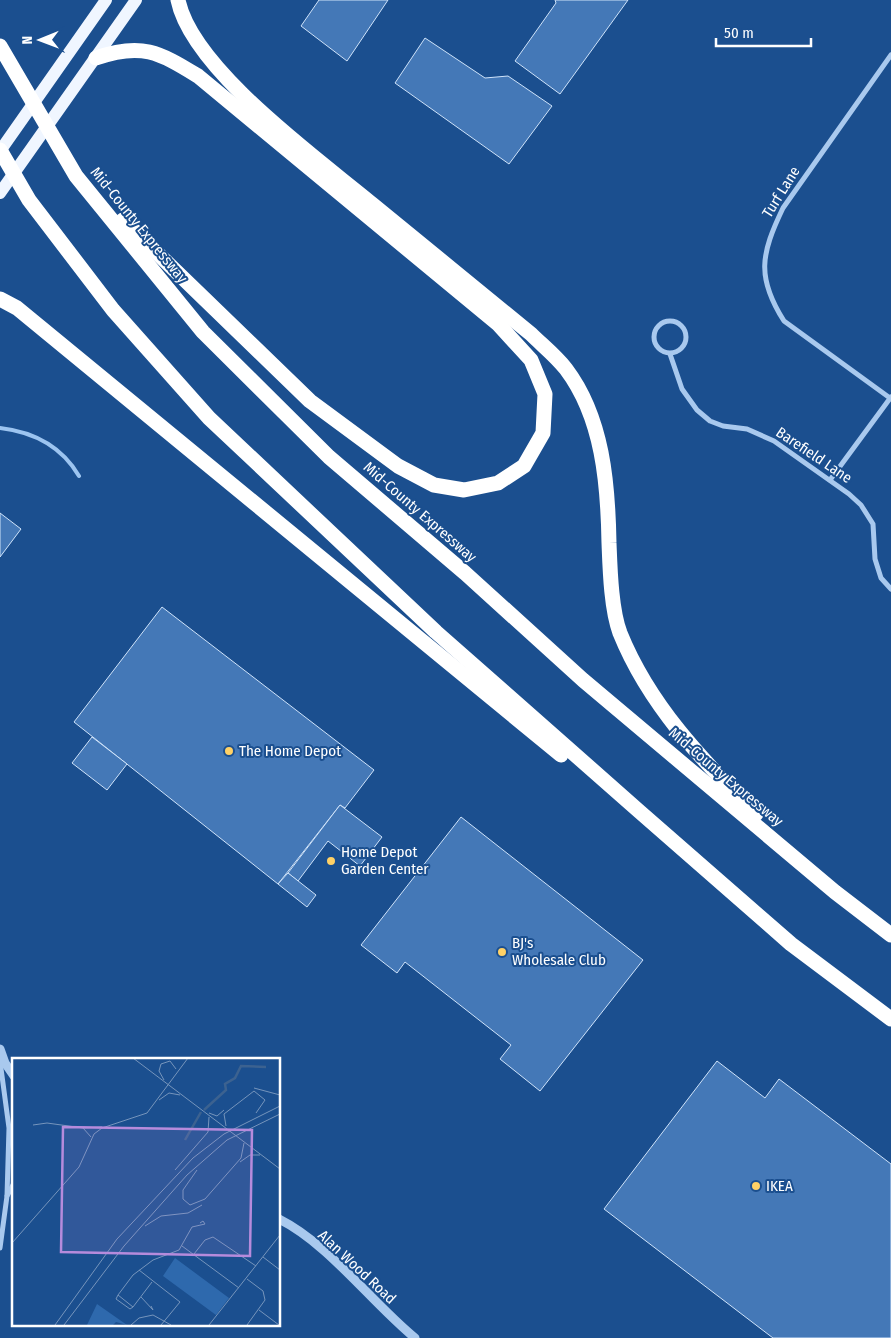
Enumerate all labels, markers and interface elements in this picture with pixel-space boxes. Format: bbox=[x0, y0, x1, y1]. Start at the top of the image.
north arrow bbox=[15, 15, 65, 65]
scale bar bbox=[716, 15, 811, 47]
text: 50 m bbox=[724, 24, 754, 42]
text: N bbox=[19, 36, 36, 45]
street label: Mid-County Expressway bbox=[87, 163, 191, 287]
street label: Turf Lane bbox=[758, 163, 804, 221]
street label: Barefield Lane bbox=[773, 423, 855, 487]
street label: Mid-County Expressway bbox=[360, 458, 480, 566]
street label: Mid-County Expressway bbox=[665, 724, 787, 830]
place label: The Home Depot bbox=[239, 742, 341, 760]
marker: The Home Depot bbox=[223, 745, 235, 757]
place label: Home Depot Garden Center bbox=[341, 843, 429, 878]
marker: Home Depot Garden Center bbox=[325, 855, 337, 867]
place label: BJ's Wholesale Club bbox=[512, 934, 606, 969]
marker: BJ's Wholesale Club bbox=[496, 946, 508, 958]
inset map bbox=[12, 1058, 280, 1326]
place label: IKEA bbox=[766, 1177, 793, 1195]
marker: IKEA bbox=[750, 1180, 762, 1192]
street label: Alan Wood Road bbox=[314, 1226, 400, 1308]

